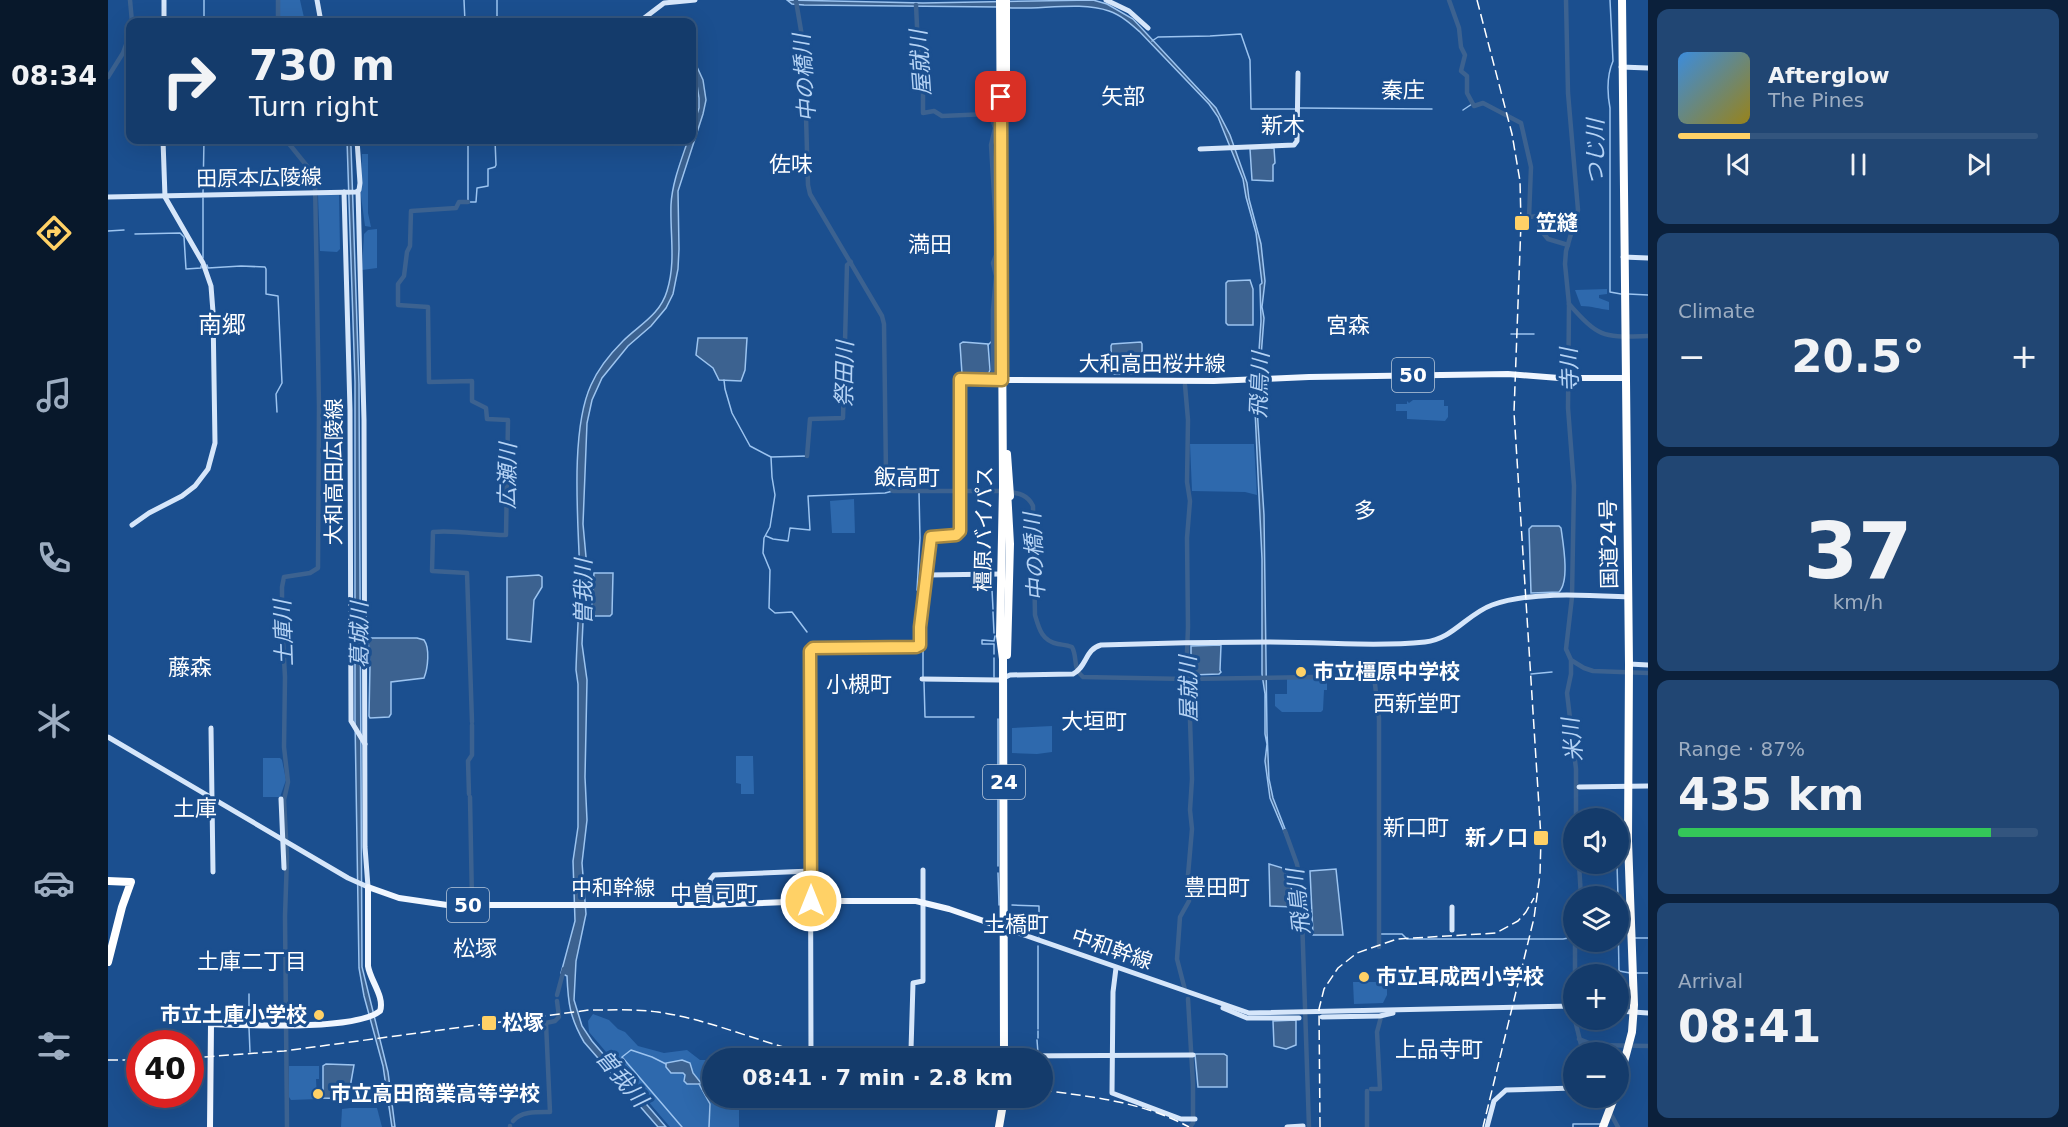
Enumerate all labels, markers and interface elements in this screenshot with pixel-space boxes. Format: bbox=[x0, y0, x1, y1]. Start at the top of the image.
water label: 屋就川 bbox=[906, 27, 935, 97]
water label: 中の橋川 bbox=[789, 31, 820, 123]
text: 730 m bbox=[249, 41, 395, 90]
icon: right bbox=[150, 42, 228, 120]
text: 08:34 bbox=[11, 60, 97, 91]
text: Afterglow bbox=[1768, 63, 1890, 88]
pin bbox=[975, 71, 1026, 122]
district label: 秦庄 bbox=[1381, 78, 1425, 103]
icon: arrive bbox=[984, 80, 1017, 113]
district label: 矢部 bbox=[1101, 84, 1145, 109]
text: The Pines bbox=[1768, 88, 1864, 112]
text: Turn right bbox=[249, 91, 378, 122]
district label: 新木 bbox=[1261, 113, 1305, 138]
water label: つじ川 bbox=[1583, 117, 1608, 185]
icon: previous bbox=[1722, 148, 1755, 181]
icon: pause bbox=[1842, 148, 1875, 181]
icon: next bbox=[1962, 148, 1995, 181]
district label: 佐味 bbox=[769, 152, 813, 177]
street label: 田原本広陵線 bbox=[196, 165, 322, 191]
place label: 笠縫 bbox=[1536, 211, 1578, 235]
icon: directions bbox=[33, 212, 75, 254]
marker: 笠縫 bbox=[1513, 214, 1531, 232]
district label: 満田 bbox=[908, 232, 952, 257]
text: Climate bbox=[1678, 299, 1755, 323]
district label: 南郷 bbox=[198, 311, 246, 339]
district label: 宮森 bbox=[1326, 313, 1370, 338]
text: 20.5° bbox=[1791, 330, 1925, 383]
text: − bbox=[1678, 337, 1706, 376]
text: + bbox=[2010, 337, 2038, 376]
water label: 祭田川 bbox=[831, 339, 858, 407]
water label: 寺川 bbox=[1556, 346, 1583, 392]
water label: 飛鳥川 bbox=[1246, 350, 1273, 418]
street label: 大和高田桜井線 bbox=[1079, 352, 1226, 376]
road number: 50 bbox=[1392, 358, 1434, 392]
icon: music bbox=[33, 374, 75, 416]
street label: 大和高田広陵線 bbox=[322, 399, 346, 546]
water label: 広瀬川 bbox=[494, 441, 521, 509]
district label: 飯高町 bbox=[874, 465, 940, 490]
street label: 橿原バイパス bbox=[971, 466, 997, 592]
district label: 多 bbox=[1354, 498, 1376, 523]
street label: 国道24号 bbox=[1596, 499, 1622, 589]
text: 37 bbox=[1804, 506, 1912, 596]
water label: 中の橋川 bbox=[1020, 510, 1049, 602]
icon: phone bbox=[33, 537, 75, 579]
water label: 曽我川 bbox=[571, 557, 596, 625]
text: km/h bbox=[1833, 590, 1883, 614]
water label: 土庫川 bbox=[270, 598, 297, 666]
water label: 葛城川 bbox=[347, 600, 372, 668]
water label: 屋就川 bbox=[1175, 654, 1202, 722]
district label: 藤森 bbox=[168, 655, 212, 680]
place label: 市立橿原中学校 bbox=[1313, 660, 1460, 684]
marker: 市立橿原中学校 bbox=[1294, 665, 1308, 679]
district label: 小槻町 bbox=[826, 672, 892, 697]
district label: 西新堂町 bbox=[1373, 691, 1461, 716]
icon: climate bbox=[33, 700, 75, 742]
district label: 大垣町 bbox=[1061, 709, 1127, 734]
water label: 米川 bbox=[1558, 715, 1587, 763]
text: Range · 87% bbox=[1678, 737, 1805, 761]
road number: 24 bbox=[983, 765, 1025, 799]
text: 435 km bbox=[1678, 768, 1864, 821]
district label: 土庫 bbox=[173, 796, 217, 821]
map controls bbox=[1563, 808, 1629, 1108]
button: sound bbox=[1563, 808, 1629, 874]
district label: 新口町 bbox=[1383, 815, 1449, 840]
place label: 新ノ口 bbox=[1465, 826, 1528, 850]
marker: 新ノ口 bbox=[1532, 829, 1550, 847]
icon: car bbox=[33, 862, 75, 904]
water label: 飛鳥川 bbox=[1282, 866, 1314, 936]
position arrow bbox=[779, 869, 843, 933]
district label: 豊田町 bbox=[1184, 875, 1250, 900]
street label: 中和幹線 bbox=[571, 876, 655, 900]
district label: 中曽司町 bbox=[670, 881, 758, 906]
button: layers bbox=[1563, 886, 1629, 952]
road number: 50 bbox=[447, 888, 489, 922]
district label: 土橋町 bbox=[983, 912, 1049, 937]
street label: 中和幹線 bbox=[1068, 924, 1156, 974]
district label: 松塚 bbox=[453, 936, 497, 961]
district label: 土庫二丁目 bbox=[197, 949, 307, 974]
button: + bbox=[1563, 964, 1629, 1030]
place label: 市立耳成西小学校 bbox=[1376, 965, 1544, 989]
text: Arrival bbox=[1678, 969, 1743, 993]
marker: 市立耳成西小学校 bbox=[1357, 970, 1371, 984]
text: 08:41 bbox=[1678, 1000, 1821, 1053]
place label: 市立土庫小学校 bbox=[160, 1003, 307, 1027]
marker: 市立土庫小学校 bbox=[312, 1008, 326, 1022]
place label: 松塚 bbox=[502, 1011, 544, 1035]
marker: 松塚 bbox=[480, 1014, 498, 1032]
icon: filters bbox=[33, 1025, 75, 1067]
speed limit sign: 40 bbox=[126, 1030, 204, 1108]
district label: 上品寺町 bbox=[1395, 1037, 1483, 1062]
button: − bbox=[1563, 1042, 1629, 1108]
water label: 曽我川 bbox=[591, 1045, 654, 1113]
text: 08:41 · 7 min · 2.8 km bbox=[742, 1065, 1013, 1090]
place label: 市立高田商業高等学校 bbox=[330, 1082, 540, 1106]
marker: 市立高田商業高等学校 bbox=[311, 1087, 325, 1101]

